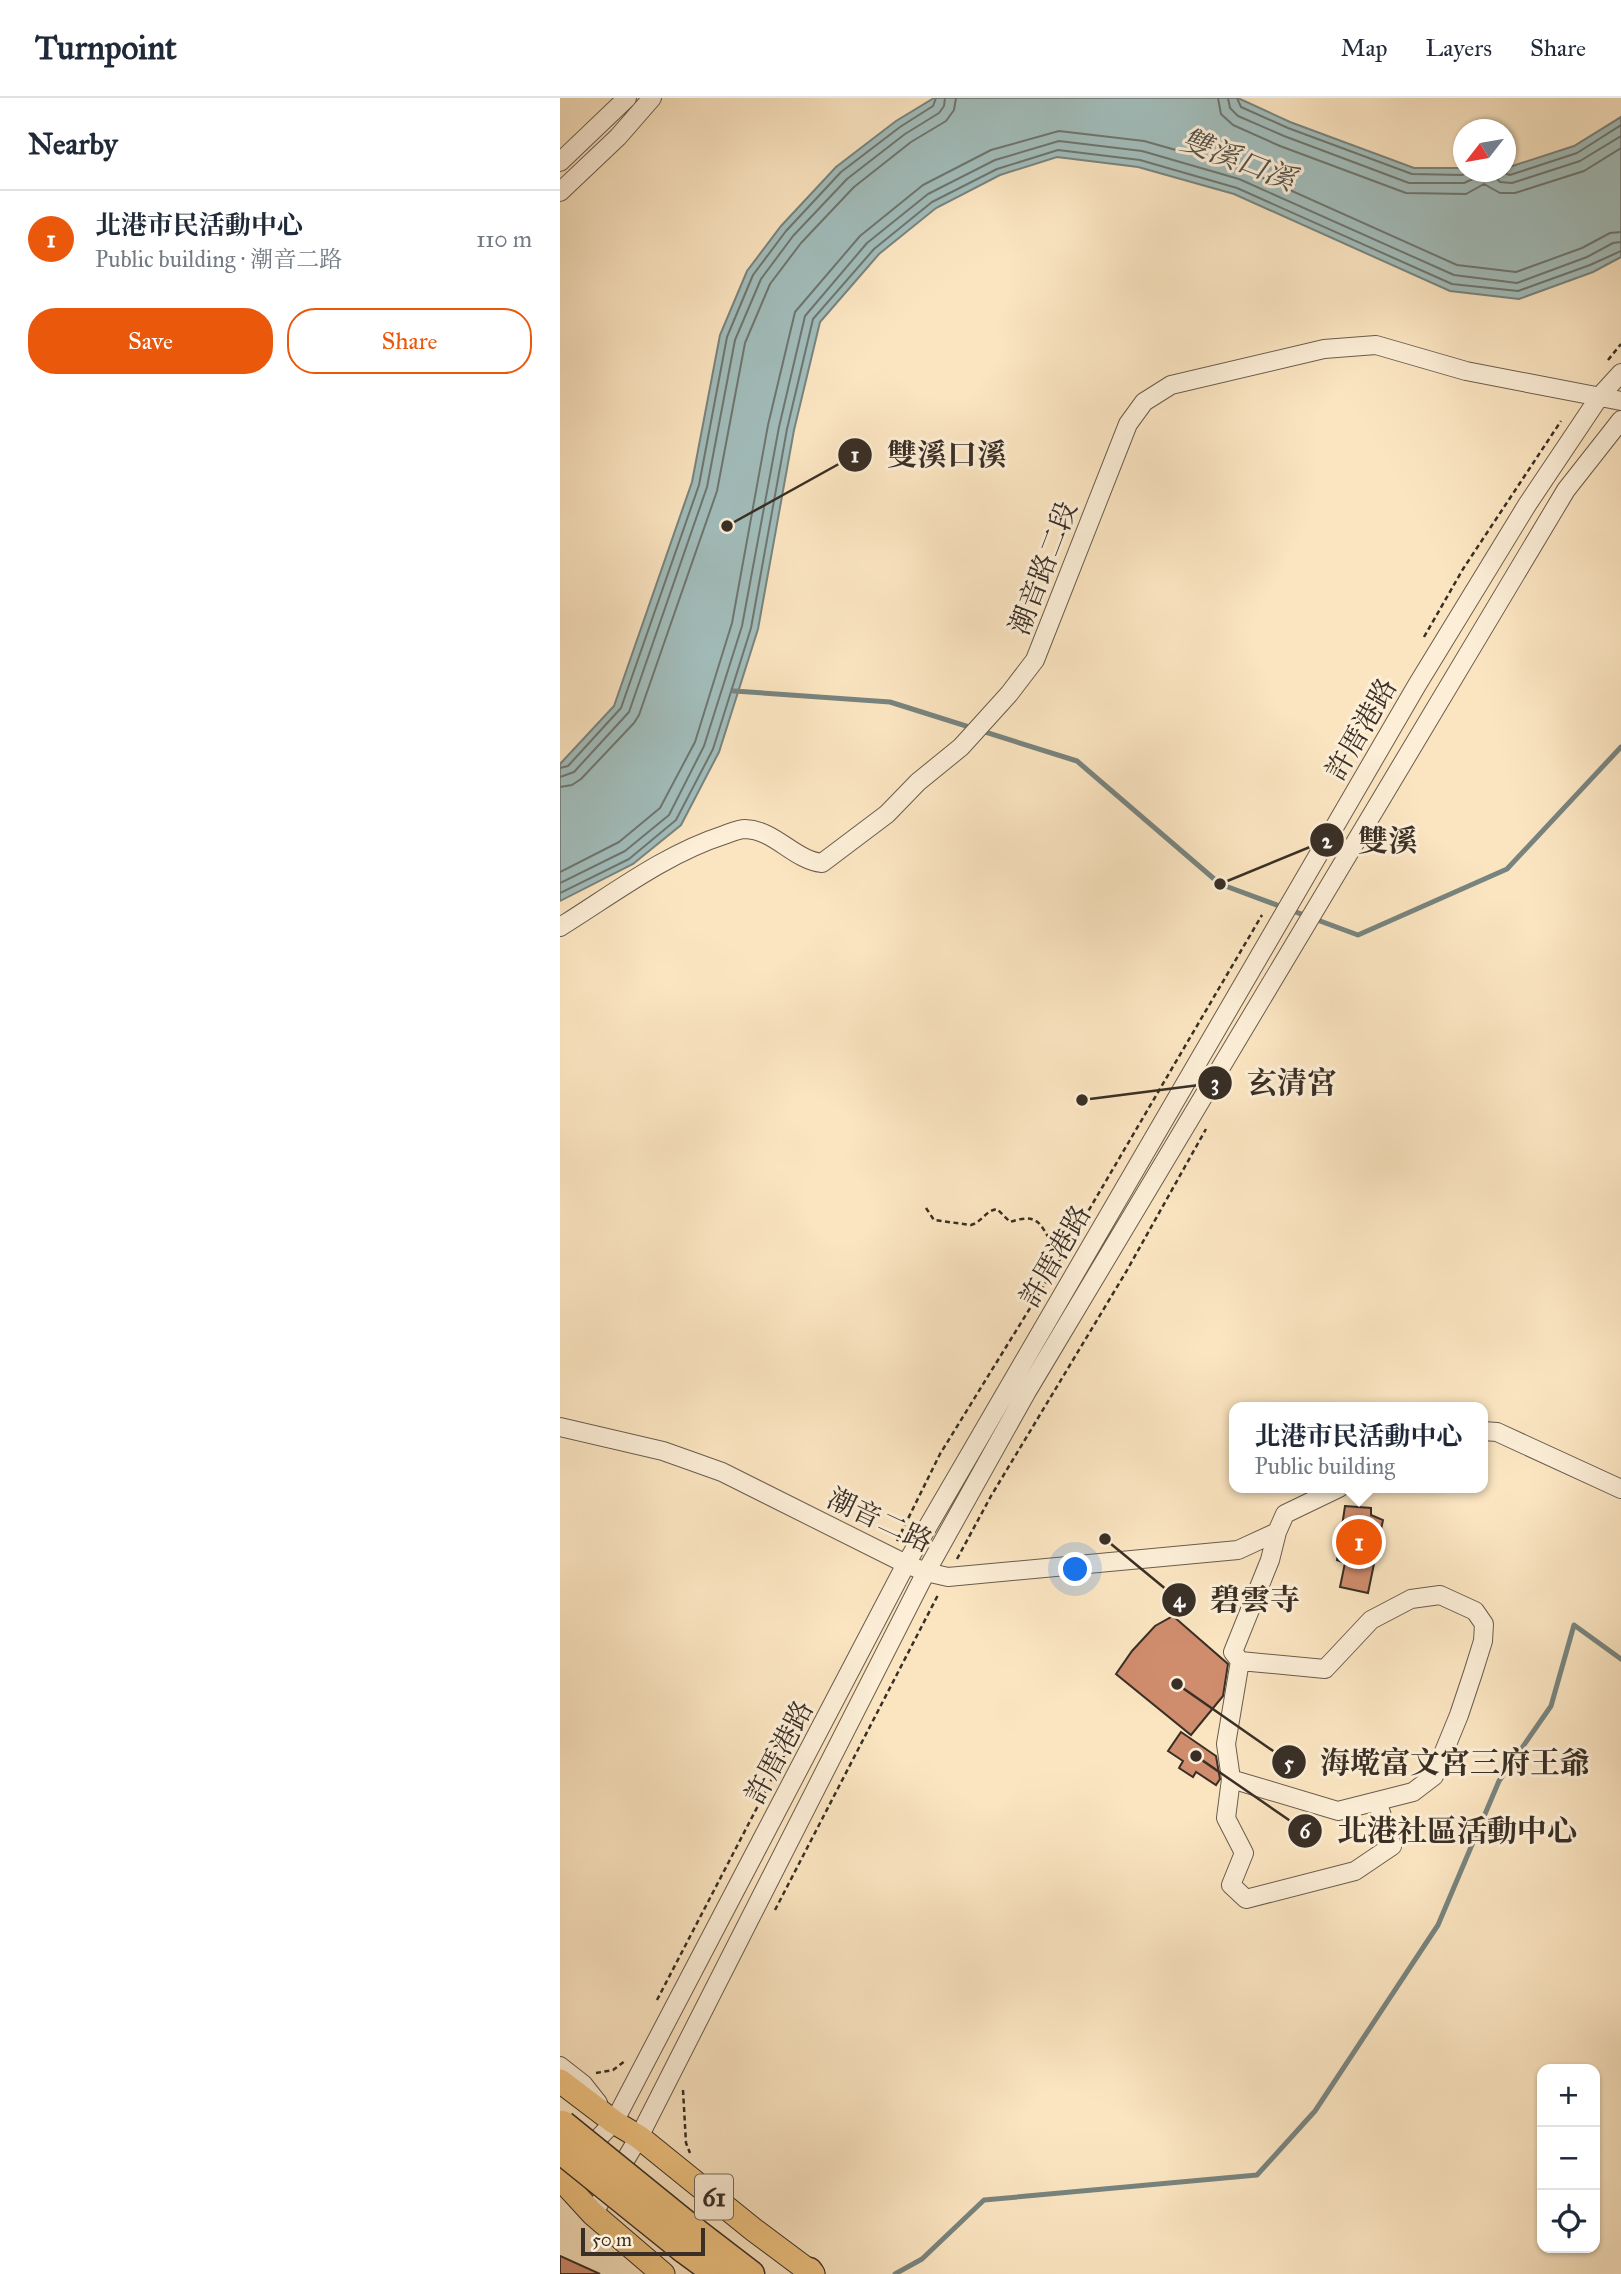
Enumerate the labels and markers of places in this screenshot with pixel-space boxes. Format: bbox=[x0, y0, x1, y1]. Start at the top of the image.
callout: 雙溪口溪 bbox=[838, 429, 1021, 480]
callout: 雙溪 bbox=[1309, 815, 1432, 866]
callout: 玄清宮 bbox=[1198, 1057, 1351, 1108]
pin: 1 bbox=[1336, 1516, 1382, 1568]
callout: 碧雲寺 bbox=[1161, 1574, 1314, 1625]
callout: 海墘富文宮三府王爺 bbox=[1271, 1737, 1604, 1788]
callout: 北港社區活動中心 bbox=[1288, 1805, 1591, 1856]

